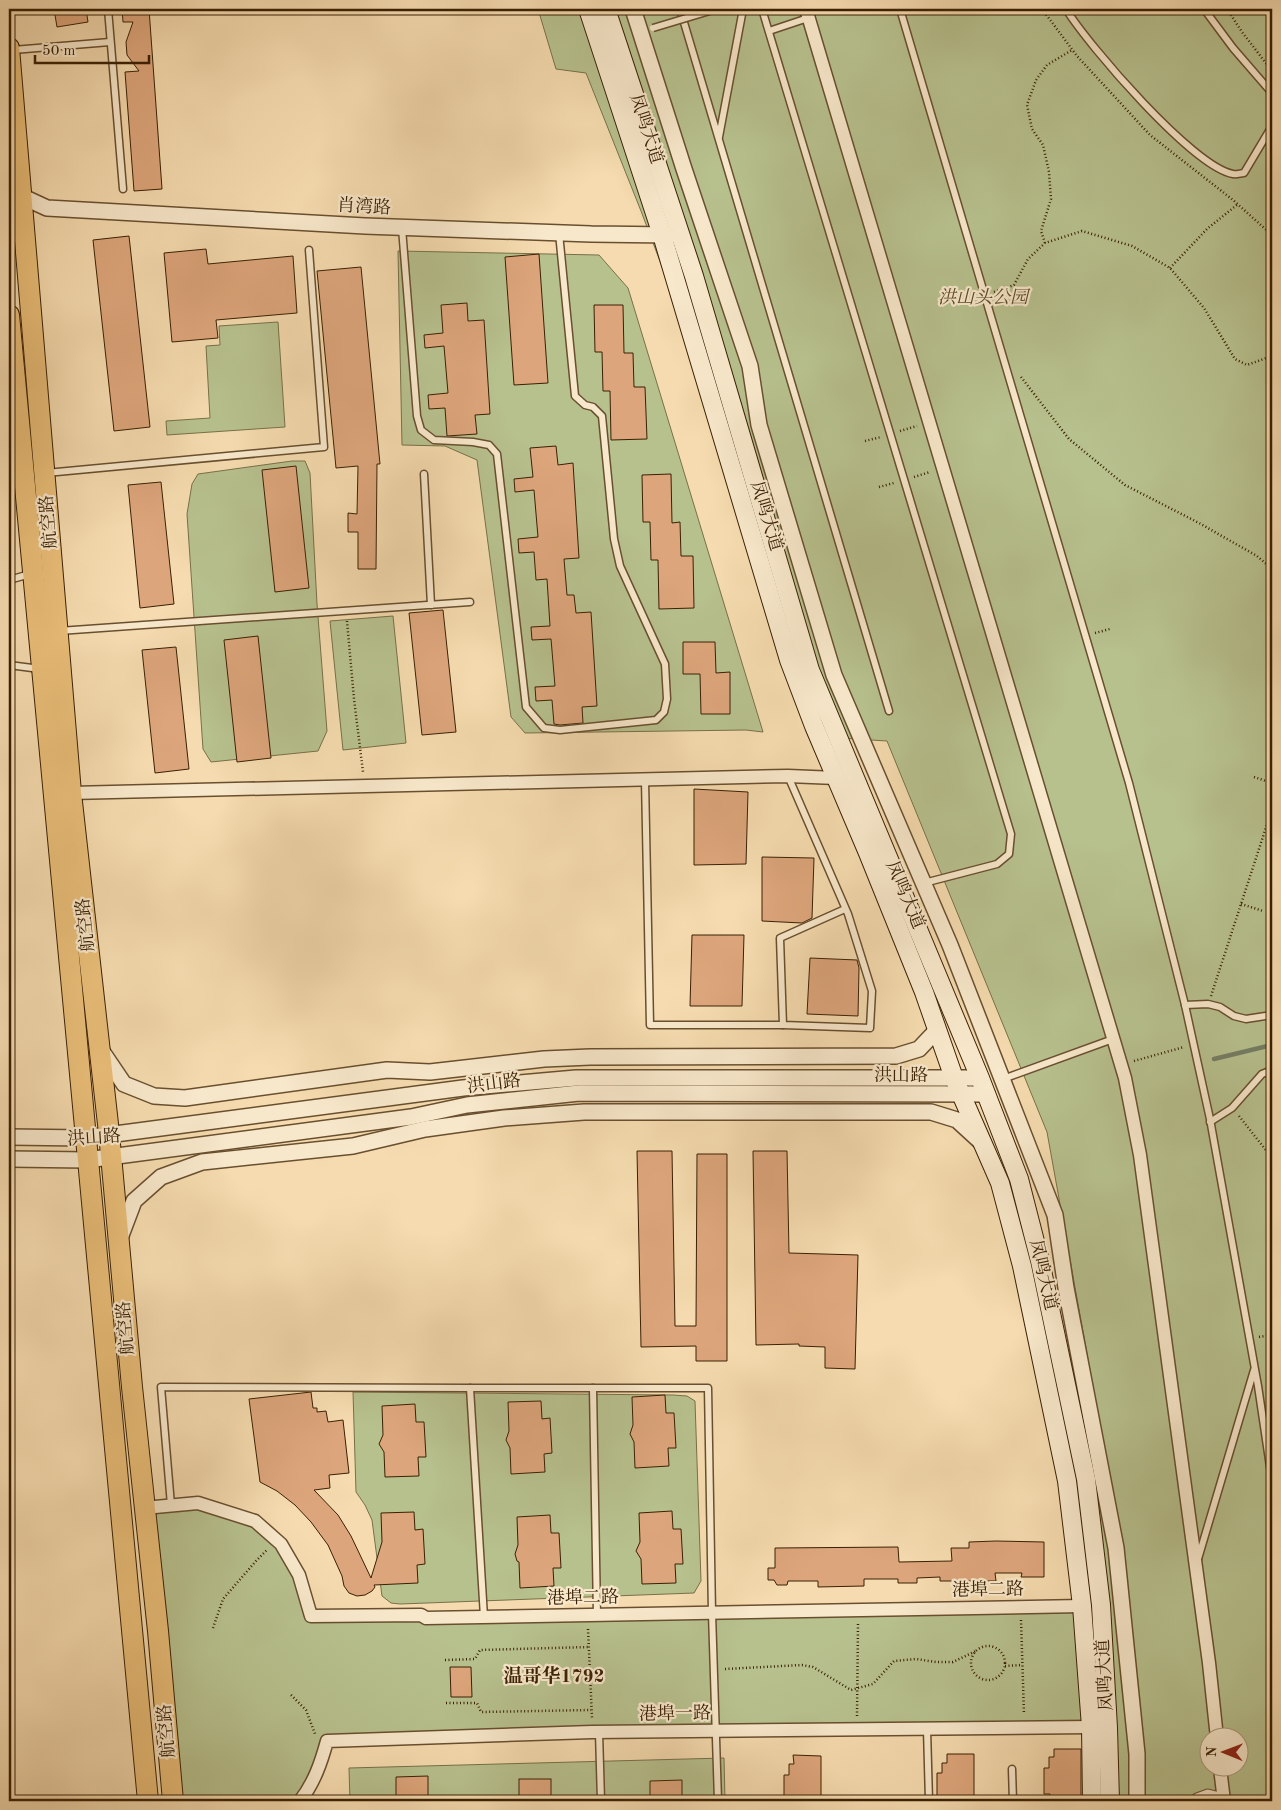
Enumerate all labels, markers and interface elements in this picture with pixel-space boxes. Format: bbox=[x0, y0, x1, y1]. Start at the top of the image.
scale bar bbox=[35, 32, 149, 64]
text: 50 m bbox=[42, 44, 76, 59]
street label: 凤鸣大道 bbox=[626, 91, 668, 166]
street label: 肖湾路 bbox=[337, 195, 392, 217]
park label: 洪山头公园 bbox=[938, 287, 1031, 307]
street label: 凤鸣大道 bbox=[747, 478, 787, 553]
street label: 航空路 bbox=[36, 494, 60, 550]
street label: 凤鸣大道 bbox=[883, 858, 929, 932]
street label: 航空路 bbox=[72, 897, 98, 953]
street label: 洪山路 bbox=[874, 1065, 928, 1085]
street label: 洪山路 bbox=[466, 1070, 522, 1096]
street label: 洪山路 bbox=[66, 1125, 122, 1149]
street label: 凤鸣大道 bbox=[1026, 1237, 1062, 1312]
street label: 航空路 bbox=[113, 1300, 137, 1356]
street label: 港埠二路 bbox=[952, 1578, 1024, 1600]
street label: 港埠二路 bbox=[547, 1586, 619, 1608]
street label: 凤鸣大道 bbox=[1092, 1639, 1116, 1712]
district label: 温哥华1792 bbox=[503, 1665, 605, 1687]
street label: 港埠一路 bbox=[639, 1702, 711, 1724]
street label: 航空路 bbox=[154, 1703, 178, 1759]
north arrow bbox=[1198, 1728, 1248, 1778]
text: N bbox=[1205, 1746, 1219, 1757]

